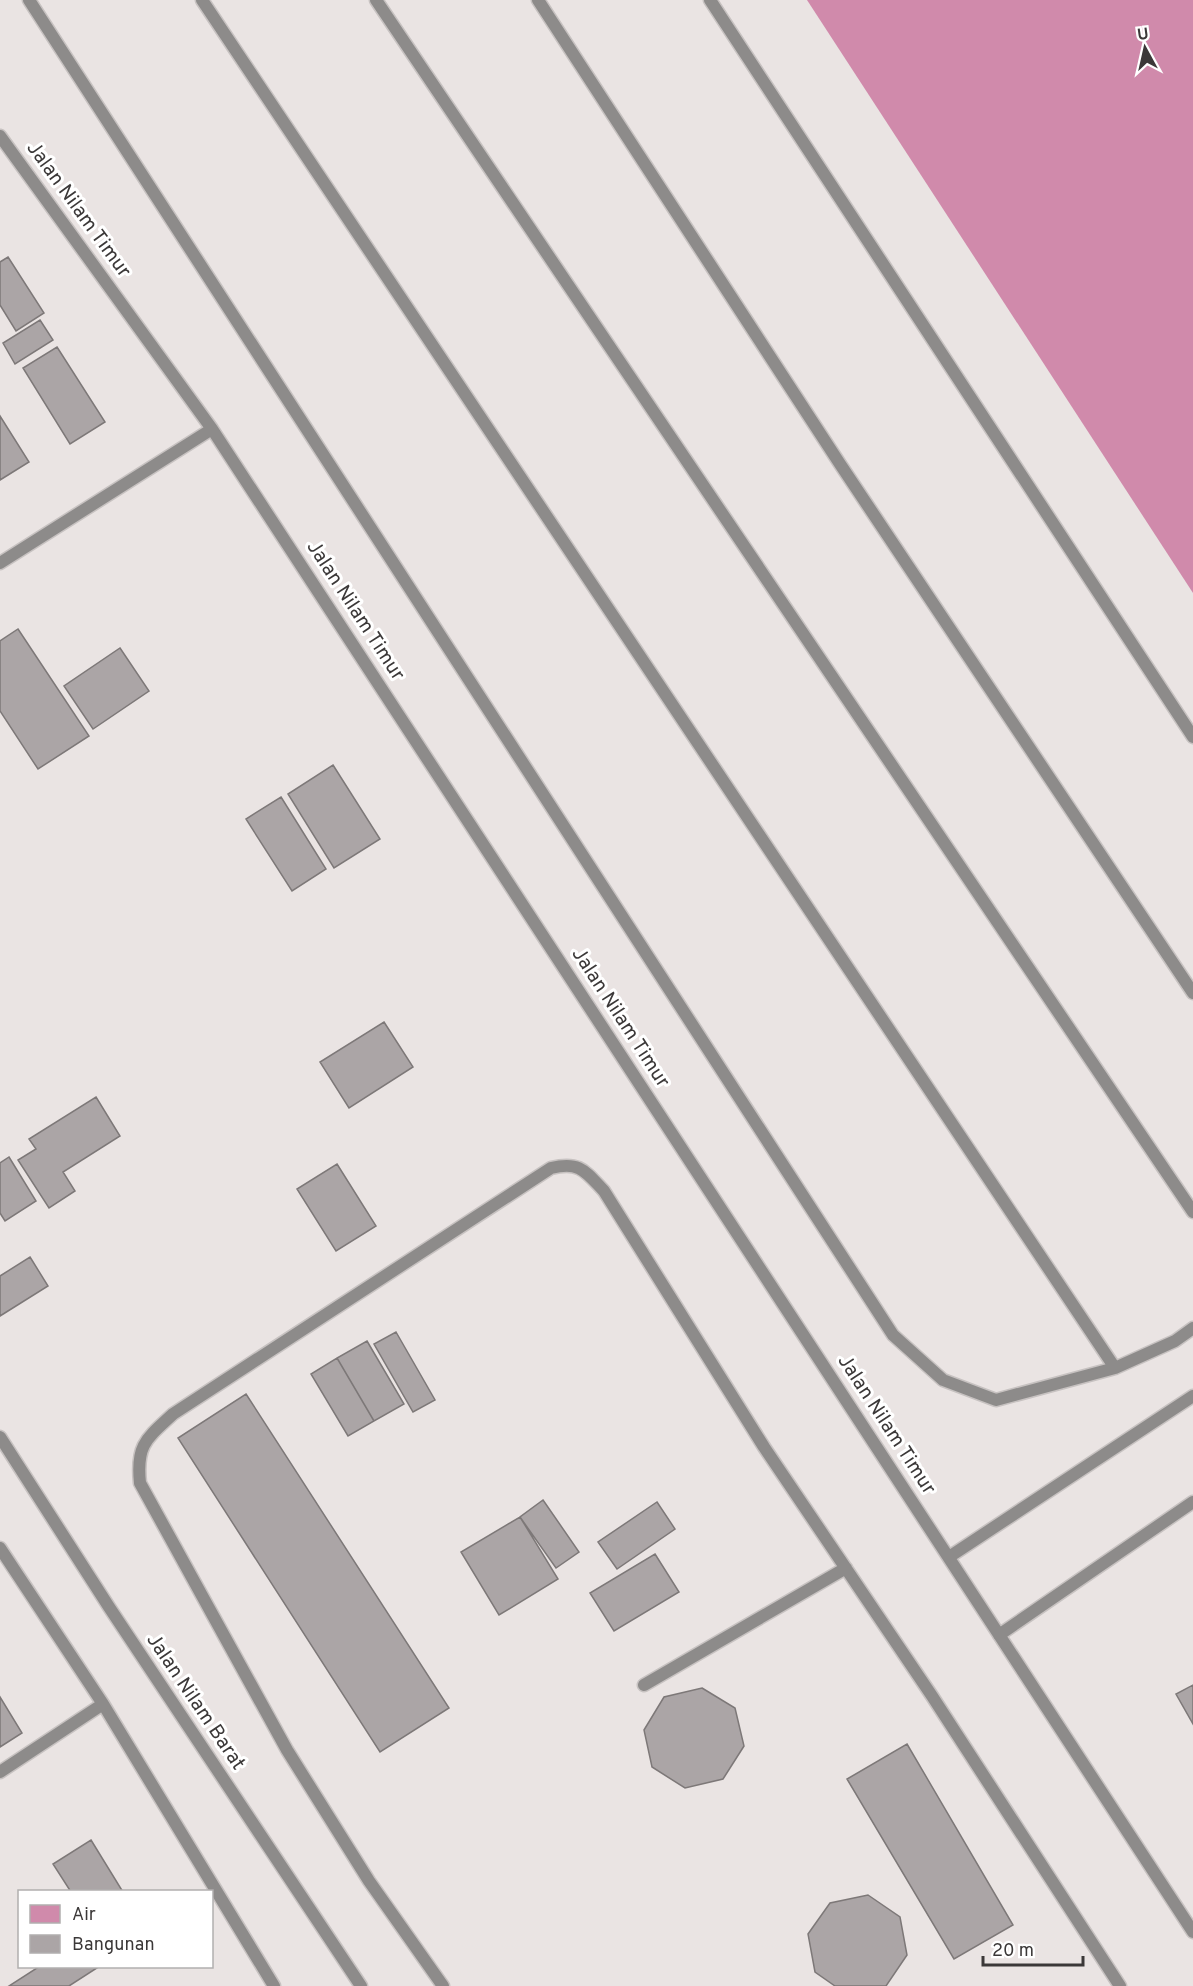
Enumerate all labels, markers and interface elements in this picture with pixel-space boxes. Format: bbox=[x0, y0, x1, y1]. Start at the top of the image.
north arrow bbox=[1115, 18, 1175, 78]
text: U bbox=[1136, 24, 1150, 46]
street label: Jalan Nilam Timur bbox=[20, 137, 136, 283]
street label: Jalan Nilam Timur bbox=[300, 536, 410, 686]
street label: Jalan Nilam Timur bbox=[565, 943, 675, 1093]
street label: Jalan Nilam Timur bbox=[831, 1350, 941, 1500]
street label: Jalan Nilam Barat bbox=[140, 1629, 250, 1775]
legend bbox=[18, 1890, 213, 1968]
text: Air bbox=[72, 1904, 96, 1927]
scale bar bbox=[983, 1929, 1084, 1967]
text: Bangunan bbox=[72, 1934, 155, 1957]
text: 20 m bbox=[992, 1940, 1034, 1963]

